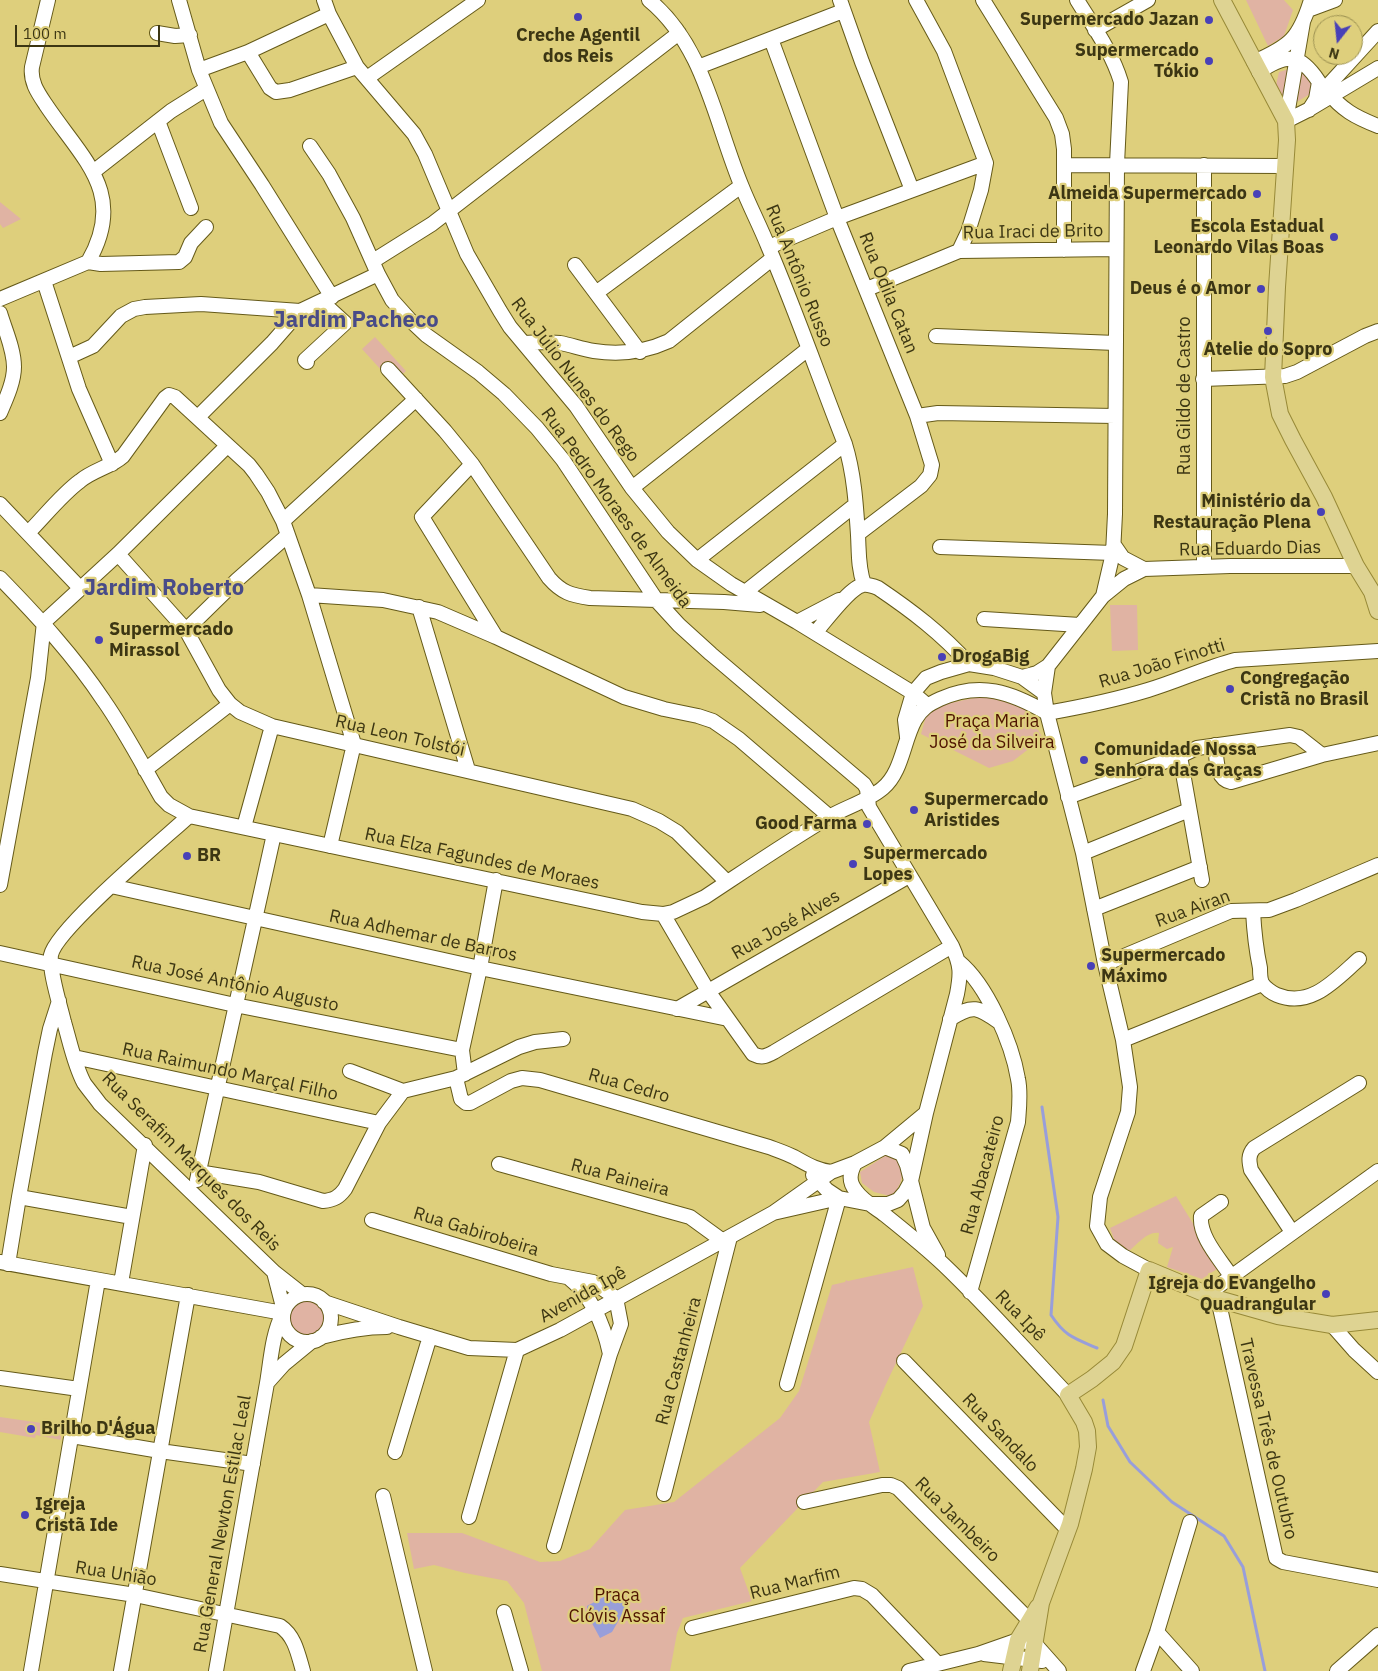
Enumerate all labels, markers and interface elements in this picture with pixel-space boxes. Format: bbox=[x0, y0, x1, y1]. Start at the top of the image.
place label: Supermercado Jazan bbox=[1020, 9, 1199, 31]
marker: Creche Agentil dos Reis bbox=[572, 11, 584, 23]
marker: Supermercado Jazan bbox=[1203, 14, 1215, 26]
scale bar bbox=[18, 15, 162, 47]
north arrow bbox=[1313, 15, 1363, 65]
text: 100 m bbox=[23, 24, 67, 43]
place label: Creche Agentil dos Reis bbox=[516, 25, 640, 68]
place label: Supermercado Tókio bbox=[1075, 40, 1199, 82]
text: N bbox=[1327, 43, 1342, 64]
marker: Supermercado Tókio bbox=[1203, 55, 1215, 67]
place label: Almeida Supermercado bbox=[1048, 183, 1247, 205]
marker: Almeida Supermercado bbox=[1251, 188, 1263, 200]
street label: Rua Antônio Russo bbox=[761, 201, 837, 351]
place label: Escola Estadual Leonardo Vilas Boas bbox=[1154, 216, 1324, 258]
street label: Rua Iraci de Brito bbox=[963, 220, 1103, 244]
street label: Rua Odila Catan bbox=[854, 229, 922, 357]
marker: Escola Estadual Leonardo Vilas Boas bbox=[1328, 231, 1340, 243]
place label: Deus é o Amor bbox=[1130, 278, 1251, 300]
marker: Deus é o Amor bbox=[1255, 283, 1267, 295]
street label: Rua Júlio Nunes do Rego bbox=[506, 294, 644, 466]
district label: Jardim Pacheco bbox=[273, 308, 439, 334]
street label: Rua Gildo de Castro bbox=[1174, 316, 1196, 476]
marker: Atelie do Sopro bbox=[1262, 325, 1274, 337]
place label: Atelie do Sopro bbox=[1204, 339, 1332, 361]
street label: Rua Pedro Moraes de Almeida bbox=[536, 404, 696, 612]
place label: Ministério da Restauração Plena bbox=[1153, 491, 1311, 534]
marker: Ministério da Restauração Plena bbox=[1315, 506, 1327, 518]
street label: Rua Eduardo Dias bbox=[1179, 537, 1321, 561]
district label: Jardim Roberto bbox=[84, 576, 244, 602]
place label: Supermercado Mirassol bbox=[109, 619, 233, 662]
marker: Supermercado Mirassol bbox=[93, 634, 105, 646]
street label: Rua João Finotti bbox=[1096, 635, 1228, 693]
place label: DrogaBig bbox=[952, 646, 1029, 668]
marker: DrogaBig bbox=[936, 651, 948, 663]
place label: Congregação Cristã no Brasil bbox=[1240, 668, 1369, 711]
marker: Congregação Cristã no Brasil bbox=[1224, 683, 1236, 695]
street label: Rua Leon Tolstói bbox=[333, 711, 467, 761]
park label: Praça Maria José da Silveira bbox=[929, 711, 1055, 754]
place label: Comunidade Nossa Senhora das Graças bbox=[1094, 739, 1262, 782]
marker: Comunidade Nossa Senhora das Graças bbox=[1078, 754, 1090, 766]
place label: Supermercado Aristides bbox=[924, 789, 1048, 832]
marker: Supermercado Aristides bbox=[908, 804, 920, 816]
place label: Good Farma bbox=[755, 813, 857, 835]
marker: Good Farma bbox=[861, 818, 873, 830]
street label: Rua Elza Fagundes de Moraes bbox=[363, 824, 601, 894]
place label: Supermercado Lopes bbox=[863, 843, 987, 886]
place label: BR bbox=[197, 845, 221, 867]
marker: BR bbox=[181, 850, 193, 862]
marker: Supermercado Lopes bbox=[847, 858, 859, 870]
street label: Rua José Alves bbox=[728, 885, 844, 965]
street label: Rua Airan bbox=[1153, 886, 1233, 932]
street label: Rua Adhemar de Barros bbox=[327, 906, 519, 966]
place label: Supermercado Máximo bbox=[1101, 945, 1225, 988]
street label: Rua José Antônio Augusto bbox=[129, 951, 341, 1017]
marker: Supermercado Máximo bbox=[1085, 960, 1097, 972]
street label: Rua Raimundo Marçal Filho bbox=[120, 1039, 340, 1105]
street label: Rua Cedro bbox=[586, 1064, 672, 1108]
street label: Rua Serafim Marques dos Reis bbox=[97, 1068, 285, 1256]
street label: Rua Abacateiro bbox=[957, 1113, 1009, 1237]
street label: Rua Paineira bbox=[568, 1154, 672, 1202]
street label: Rua Gabirobeira bbox=[411, 1203, 541, 1261]
street label: Avenida Ipê bbox=[536, 1262, 630, 1328]
place label: Igreja do Evangelho Quadrangular bbox=[1148, 1273, 1316, 1316]
street label: Rua Ipê bbox=[990, 1286, 1050, 1346]
marker: Igreja do Evangelho Quadrangular bbox=[1320, 1288, 1332, 1300]
street label: Rua Castanheira bbox=[651, 1294, 707, 1428]
street label: Travessa Três de Outubro bbox=[1234, 1337, 1302, 1541]
street label: Rua Sandalo bbox=[957, 1389, 1043, 1477]
street label: Rua General Newton Estilac Leal bbox=[190, 1393, 256, 1655]
place label: Brilho D'Água bbox=[41, 1418, 155, 1440]
marker: Brilho D'Água bbox=[25, 1423, 37, 1435]
street label: Rua Jambeiro bbox=[910, 1473, 1004, 1567]
place label: Igreja Cristã Ide bbox=[35, 1494, 118, 1536]
marker: Igreja Cristã Ide bbox=[19, 1509, 31, 1521]
street label: Rua União bbox=[74, 1557, 158, 1591]
street label: Rua Marfim bbox=[748, 1561, 842, 1605]
park label: Praça Clóvis Assaf bbox=[569, 1585, 665, 1628]

